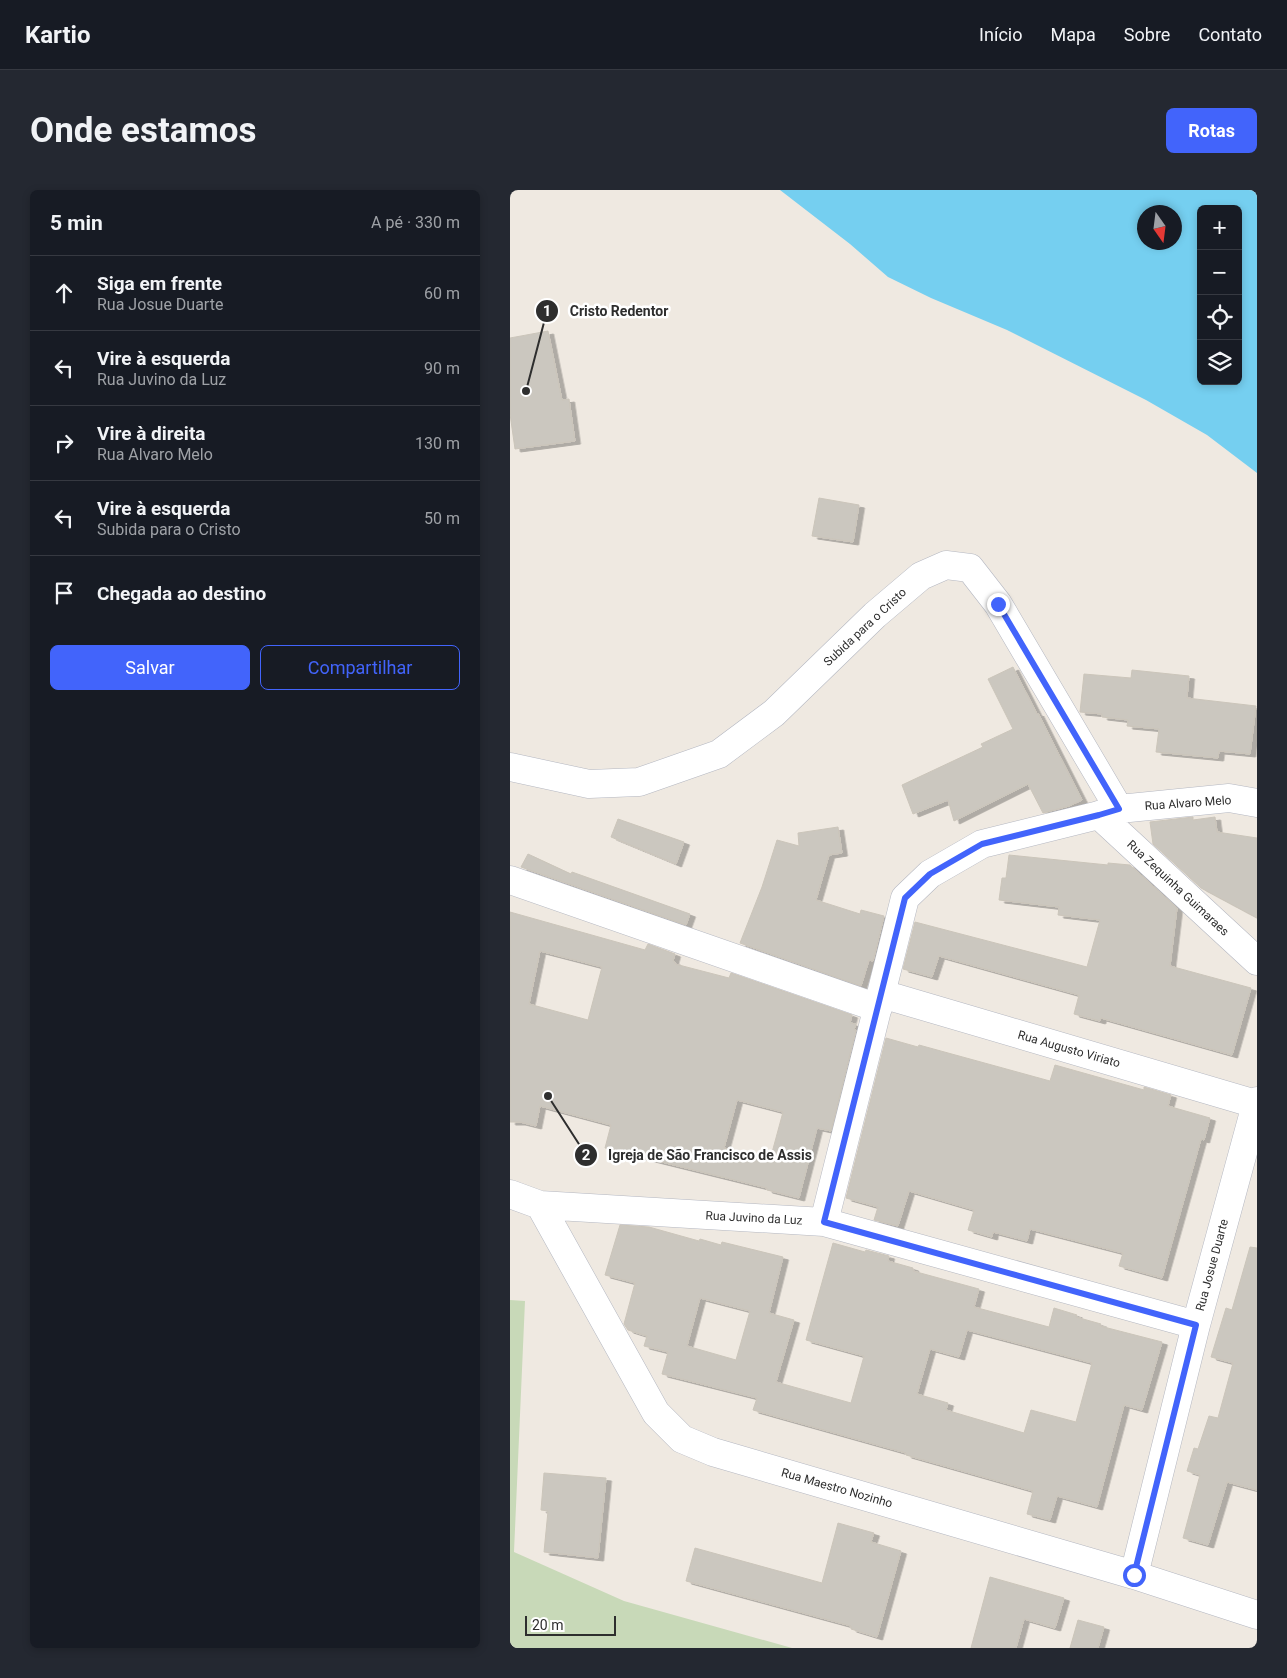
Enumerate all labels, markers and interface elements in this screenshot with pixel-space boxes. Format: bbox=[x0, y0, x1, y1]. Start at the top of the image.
text: Kartio bbox=[25, 21, 91, 49]
text: Início bbox=[979, 24, 1022, 45]
text: Mapa bbox=[1050, 24, 1096, 45]
text: Sobre bbox=[1124, 24, 1170, 45]
text: Contato bbox=[1198, 24, 1262, 45]
button: Rotas bbox=[1166, 108, 1257, 153]
text: Onde estamos bbox=[30, 110, 257, 151]
north arrow bbox=[1137, 205, 1182, 250]
map controls bbox=[1197, 205, 1242, 385]
button: + bbox=[1197, 205, 1242, 250]
text: 5 min bbox=[50, 211, 103, 235]
text: A pé · 330 m bbox=[371, 213, 460, 232]
button: − bbox=[1197, 250, 1242, 295]
text: Siga em frente bbox=[97, 272, 222, 295]
icon: ahead bbox=[50, 279, 78, 307]
text: 60 m bbox=[424, 284, 460, 303]
text: Rua Josue Duarte bbox=[97, 295, 223, 314]
button: locate bbox=[1197, 295, 1242, 340]
callout: Cristo Redentor bbox=[535, 297, 678, 326]
text: 1 bbox=[543, 302, 551, 320]
text: Cristo Redentor bbox=[570, 303, 668, 319]
button: layers bbox=[1197, 340, 1242, 385]
text: Vire à esquerda bbox=[97, 347, 230, 370]
icon: left bbox=[50, 354, 78, 382]
text: 90 m bbox=[424, 359, 460, 378]
text: Rua Juvino da Luz bbox=[97, 370, 226, 389]
text: Vire à direita bbox=[97, 422, 206, 445]
icon: right bbox=[50, 429, 78, 457]
text: 130 m bbox=[415, 434, 460, 453]
text: Rua Alvaro Melo bbox=[97, 445, 213, 464]
text: Vire à esquerda bbox=[97, 497, 230, 520]
icon: left bbox=[50, 504, 78, 532]
text: 50 m bbox=[424, 509, 460, 528]
text: Subida para o Cristo bbox=[97, 520, 241, 539]
icon: arrive bbox=[50, 579, 78, 607]
text: Chegada ao destino bbox=[97, 582, 266, 605]
street label: Subida para o Cristo bbox=[821, 585, 909, 669]
route end bbox=[987, 593, 1010, 616]
button: Salvar bbox=[50, 645, 250, 690]
button: Compartilhar bbox=[260, 645, 460, 690]
street label: Rua Alvaro Melo bbox=[1144, 793, 1232, 813]
street label: Rua Zequinha Guimaraes bbox=[1124, 837, 1232, 939]
street label: Rua Augusto Viriato bbox=[1016, 1028, 1122, 1070]
callout: Igreja de São Francisco de Assis bbox=[573, 1140, 822, 1169]
text: 2 bbox=[582, 1146, 591, 1164]
text: Igreja de São Francisco de Assis bbox=[608, 1147, 812, 1163]
street label: Rua Juvino da Luz bbox=[705, 1208, 803, 1228]
street label: Rua Josue Duarte bbox=[1193, 1217, 1231, 1313]
street label: Rua Maestro Nozinho bbox=[780, 1465, 894, 1511]
route start bbox=[1123, 1564, 1146, 1587]
scale bar bbox=[525, 1613, 616, 1636]
text: 20 m bbox=[532, 1617, 564, 1633]

